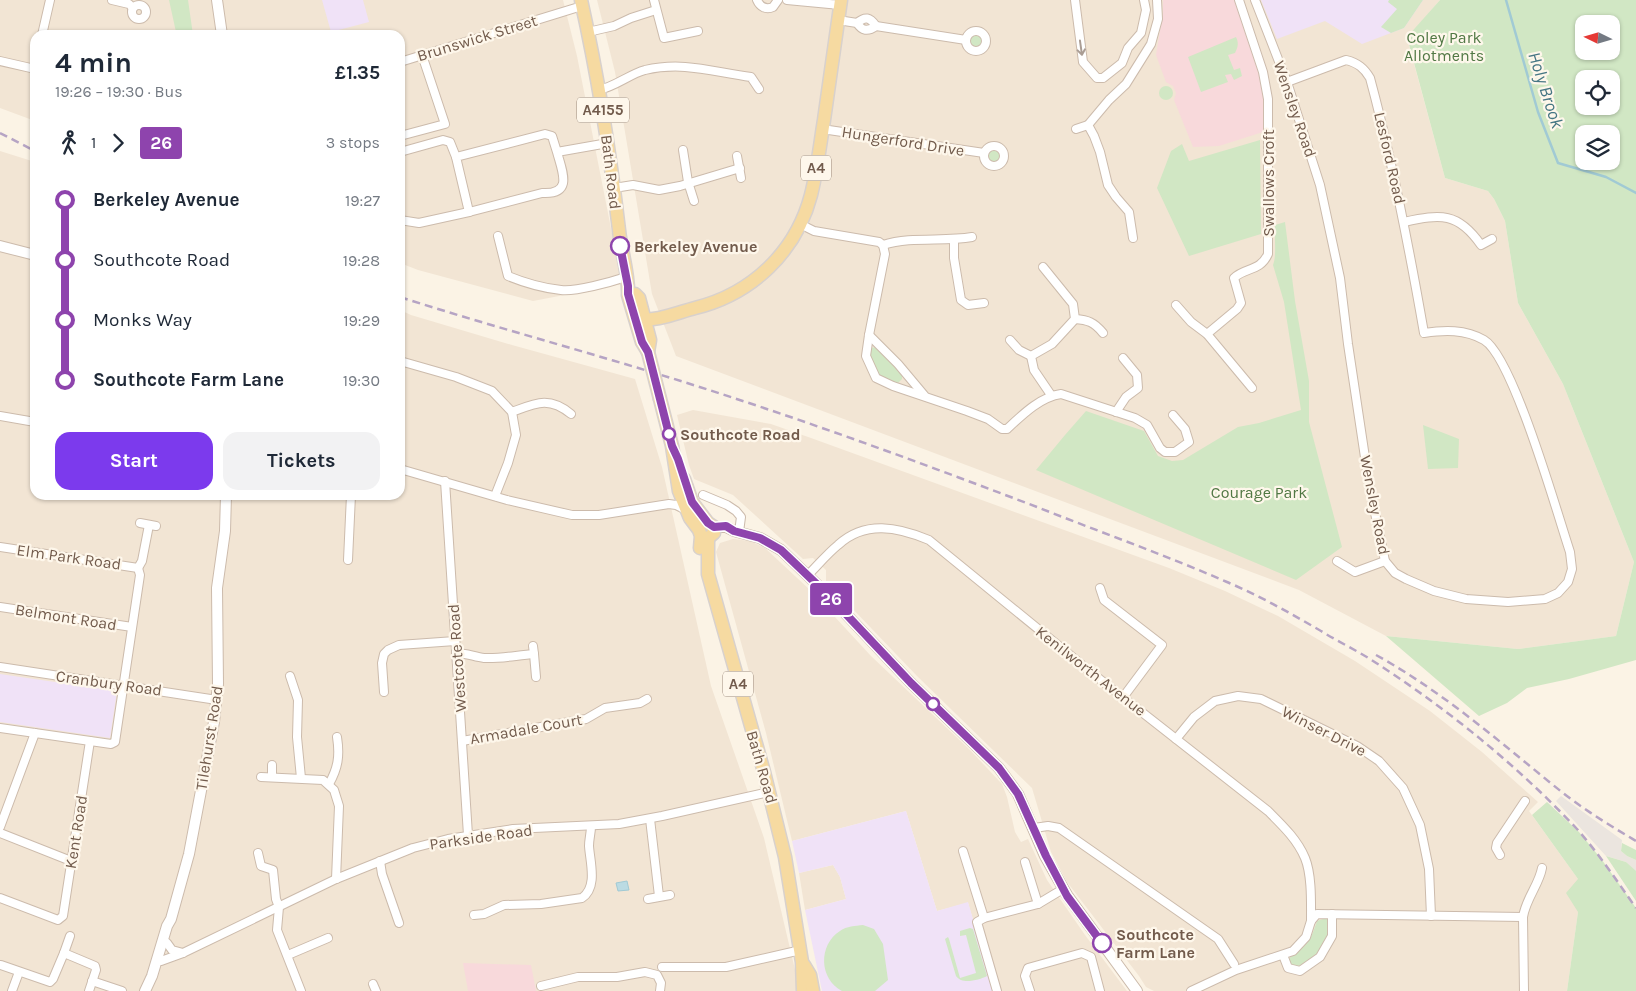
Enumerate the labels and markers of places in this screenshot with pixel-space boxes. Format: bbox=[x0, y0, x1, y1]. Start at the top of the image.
marker: Berkeley Avenue bbox=[610, 236, 630, 256]
place label: Berkeley Avenue bbox=[634, 237, 757, 256]
place label: Southcote Road bbox=[680, 425, 800, 444]
marker: Southcote Road bbox=[662, 427, 676, 441]
unlabelled marker bbox=[926, 697, 940, 711]
place label: Southcote Farm Lane bbox=[1116, 925, 1195, 962]
marker: Southcote Farm Lane bbox=[1092, 933, 1112, 953]

